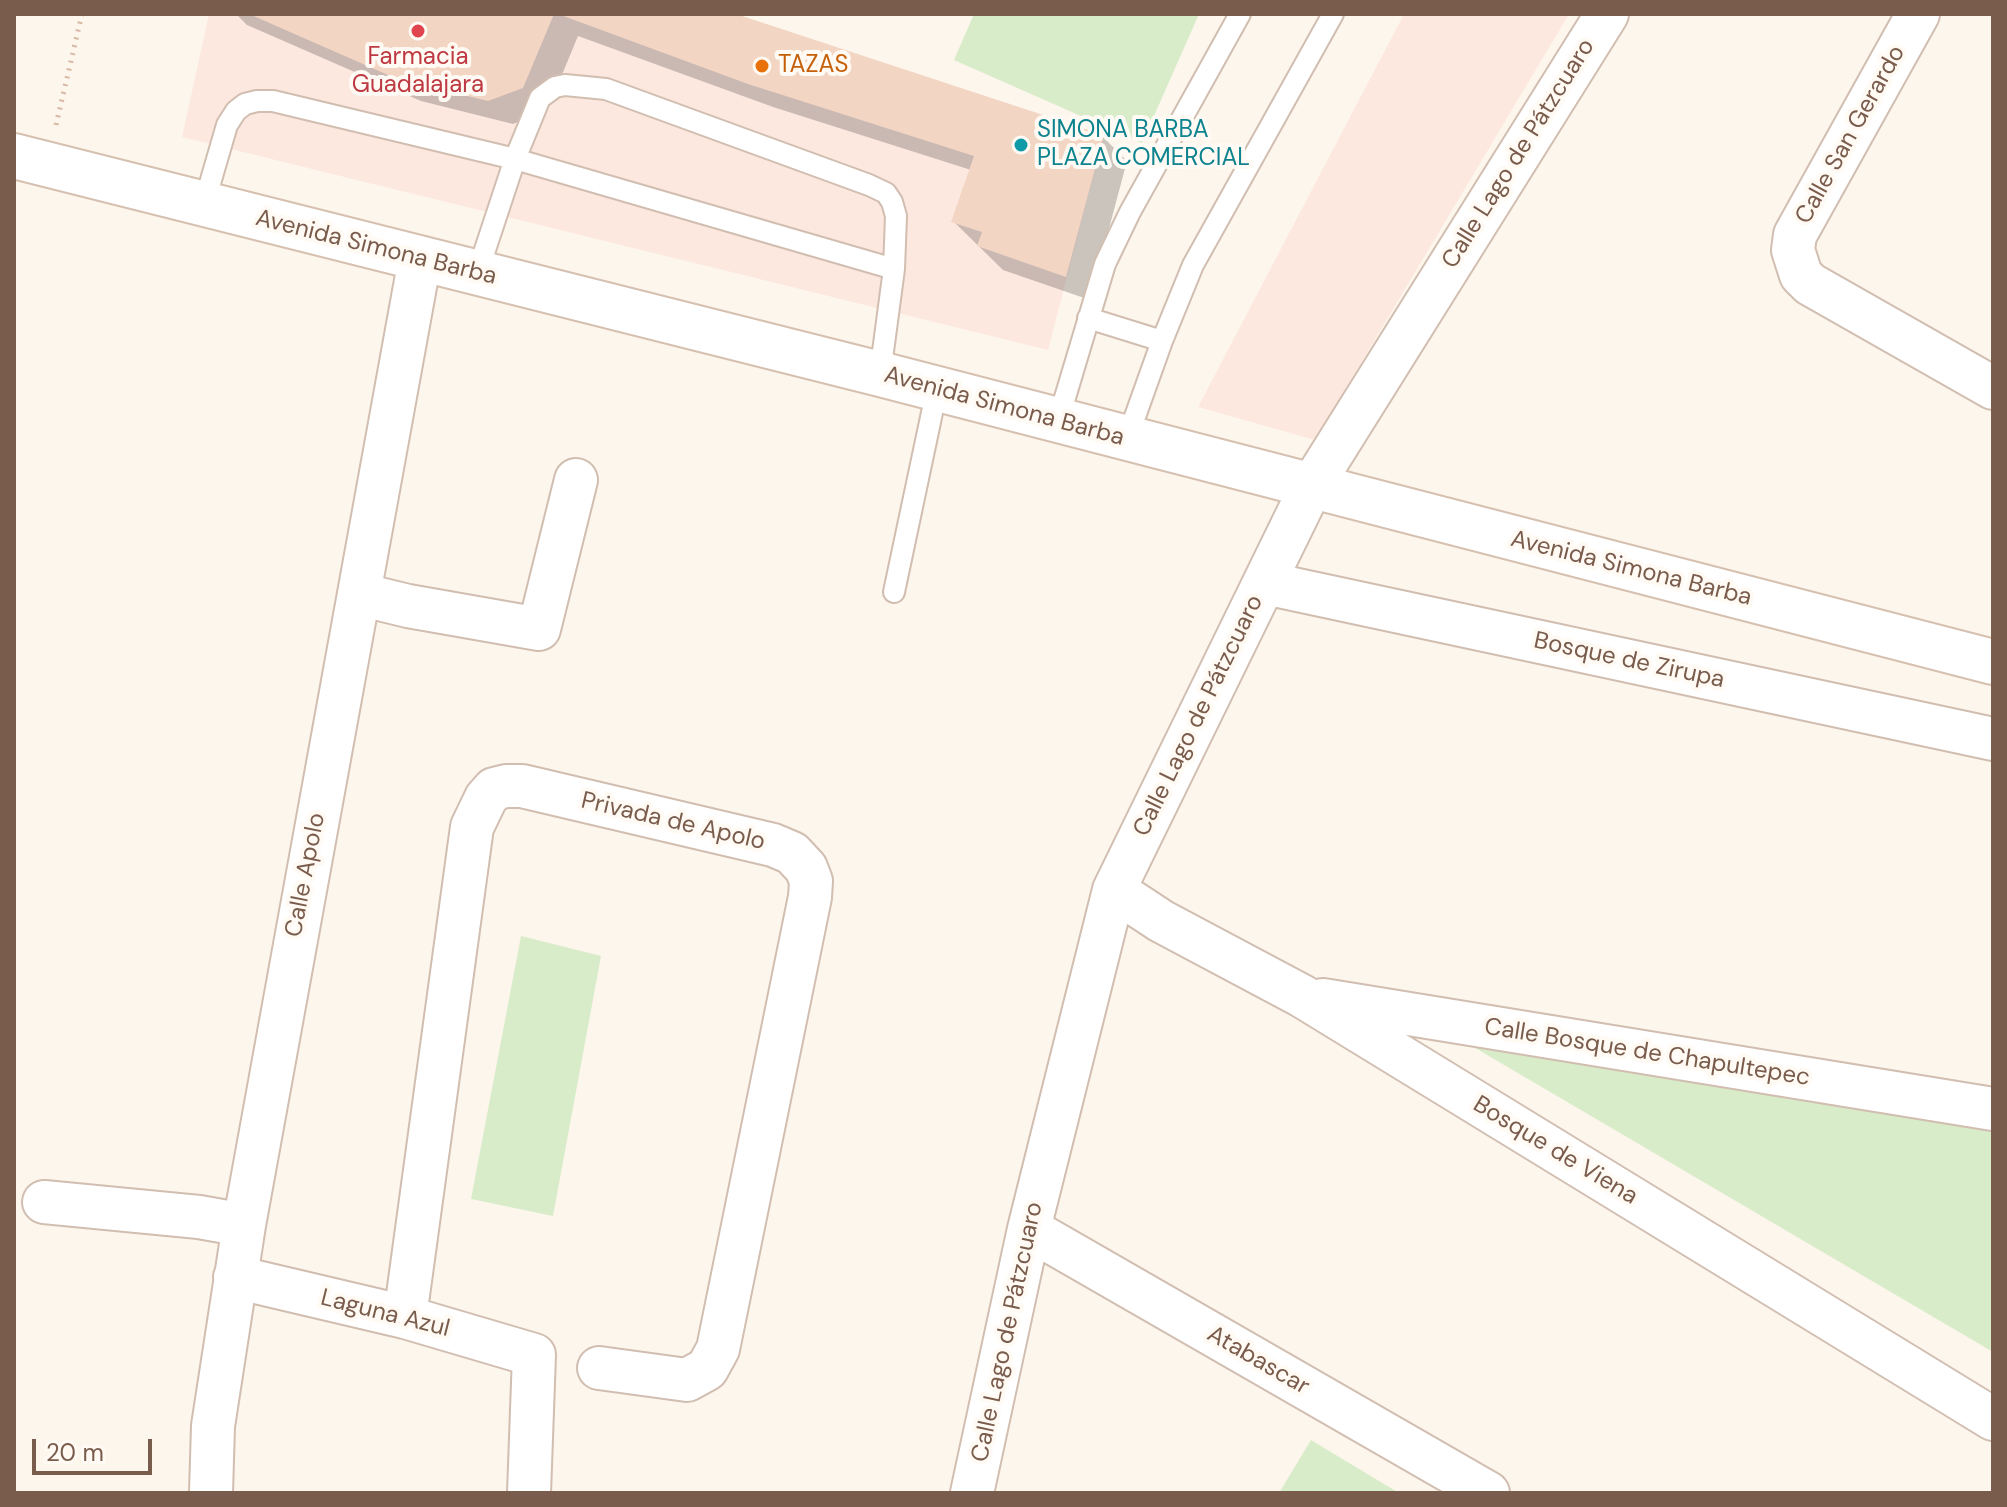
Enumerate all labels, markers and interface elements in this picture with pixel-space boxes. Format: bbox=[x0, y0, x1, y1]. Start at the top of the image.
marker: Farmacia Guadalajara bbox=[409, 22, 427, 40]
street label: Calle Lago de Pátzcuaro bbox=[1437, 34, 1601, 274]
street label: Calle San Gerardo bbox=[1790, 41, 1912, 229]
place label: Farmacia Guadalajara bbox=[352, 44, 484, 100]
place label: TAZAS bbox=[778, 52, 848, 80]
marker: TAZAS bbox=[753, 57, 771, 75]
place label: SIMONA BARBA PLAZA COMERCIAL bbox=[1037, 117, 1250, 173]
marker: SIMONA BARBA PLAZA COMERCIAL bbox=[1012, 136, 1030, 154]
street label: Avenida Simona Barba bbox=[252, 204, 500, 292]
street label: Avenida Simona Barba bbox=[881, 361, 1127, 453]
street label: Avenida Simona Barba bbox=[1507, 525, 1755, 613]
street label: Calle Lago de Pátzcuaro bbox=[1128, 591, 1270, 841]
street label: Bosque de Zirupa bbox=[1531, 627, 1727, 695]
street label: Privada de Apolo bbox=[578, 787, 768, 857]
street label: Calle Apolo bbox=[280, 811, 332, 939]
street label: Calle Bosque de Chapultepec bbox=[1482, 1013, 1812, 1093]
street label: Bosque de Viena bbox=[1467, 1091, 1643, 1211]
street label: Calle Lago de Pátzcuaro bbox=[966, 1199, 1050, 1465]
street label: Laguna Azul bbox=[317, 1284, 453, 1344]
street label: Atabascar bbox=[1202, 1320, 1314, 1402]
scale bar bbox=[36, 1423, 156, 1473]
text: 20 m bbox=[46, 1437, 104, 1468]

